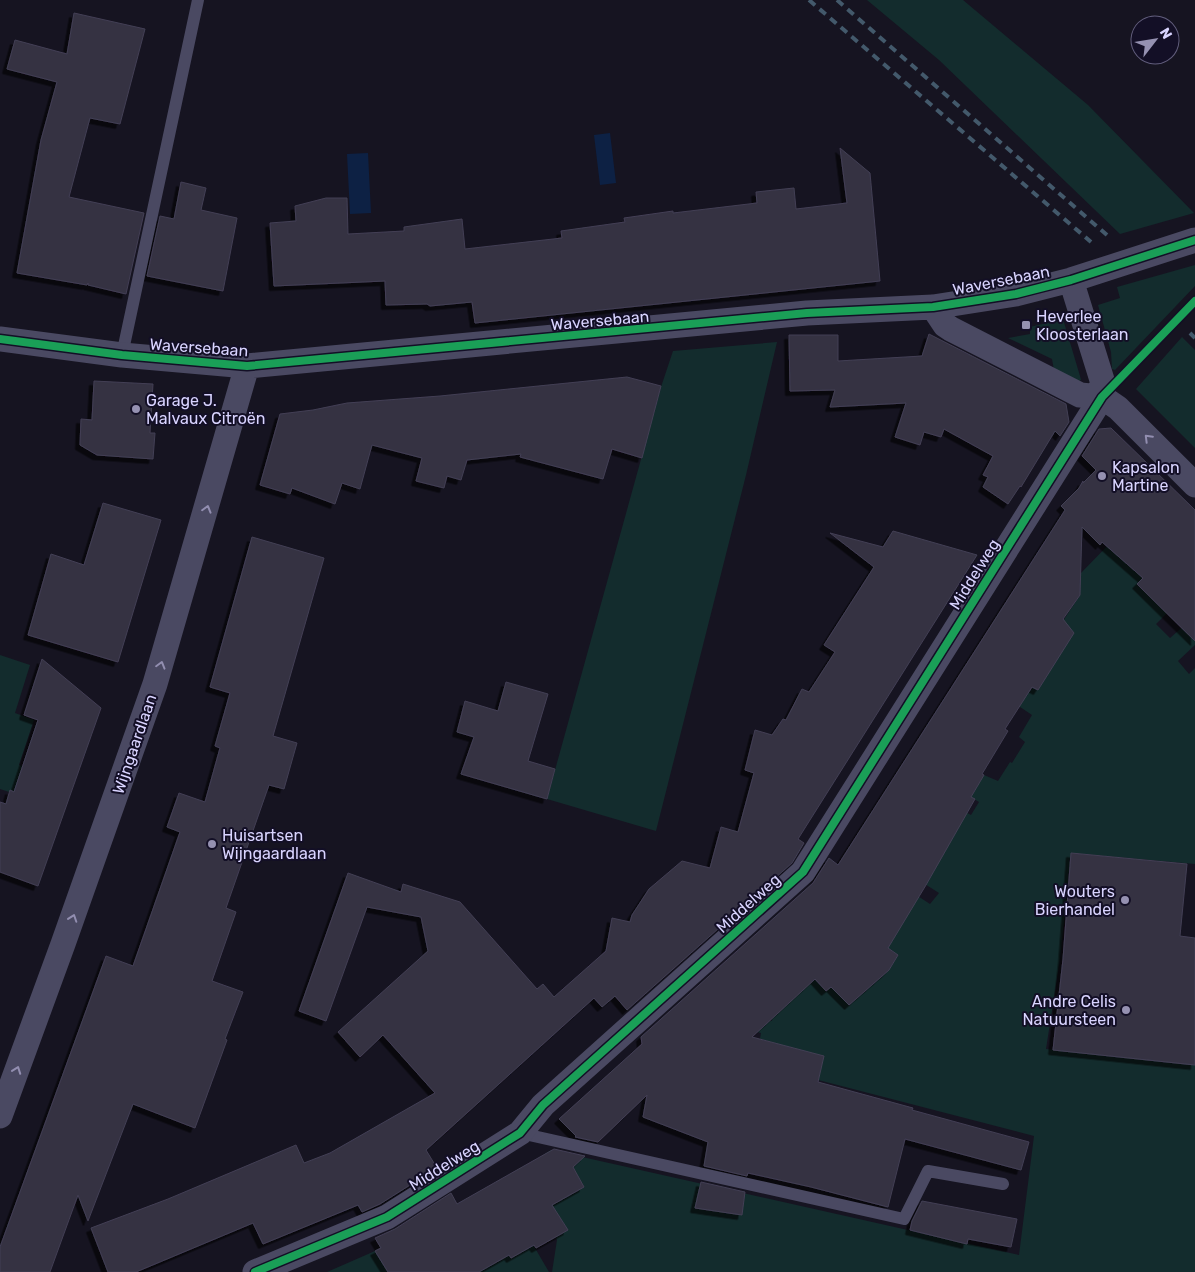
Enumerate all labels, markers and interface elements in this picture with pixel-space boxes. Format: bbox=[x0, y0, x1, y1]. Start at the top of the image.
north arrow bbox=[1130, 15, 1180, 65]
text: N bbox=[1156, 25, 1176, 42]
street label: Waversebaan bbox=[951, 262, 1051, 299]
street label: Waversebaan bbox=[550, 307, 650, 334]
place label: Heverlee Kloosterlaan bbox=[1036, 307, 1129, 344]
marker: Heverlee Kloosterlaan bbox=[1020, 319, 1032, 331]
street label: Waversebaan bbox=[149, 335, 249, 360]
place label: Garage J. Malvaux Citroën bbox=[146, 391, 266, 428]
marker: Garage J. Malvaux Citroën bbox=[130, 403, 142, 415]
one-way arrow bbox=[1145, 435, 1154, 444]
place label: Kapsalon Martine bbox=[1112, 458, 1180, 495]
marker: Kapsalon Martine bbox=[1096, 470, 1108, 482]
one-way arrow bbox=[201, 506, 211, 514]
street label: Middelweg bbox=[945, 535, 1004, 613]
one-way arrow bbox=[155, 661, 165, 670]
street label: Wijngaardlaan bbox=[109, 692, 160, 797]
place label: Huisartsen Wijngaardlaan bbox=[222, 826, 326, 863]
marker: Huisartsen Wijngaardlaan bbox=[206, 838, 218, 850]
street label: Middelweg bbox=[712, 870, 784, 937]
place label: Wouters Bierhandel bbox=[1035, 882, 1115, 919]
marker: Wouters Bierhandel bbox=[1119, 894, 1131, 906]
one-way arrow bbox=[67, 914, 77, 922]
place label: Andre Celis Natuursteen bbox=[1023, 992, 1116, 1029]
marker: Andre Celis Natuursteen bbox=[1120, 1004, 1132, 1016]
one-way arrow bbox=[11, 1066, 21, 1075]
street label: Middelweg bbox=[405, 1136, 483, 1195]

